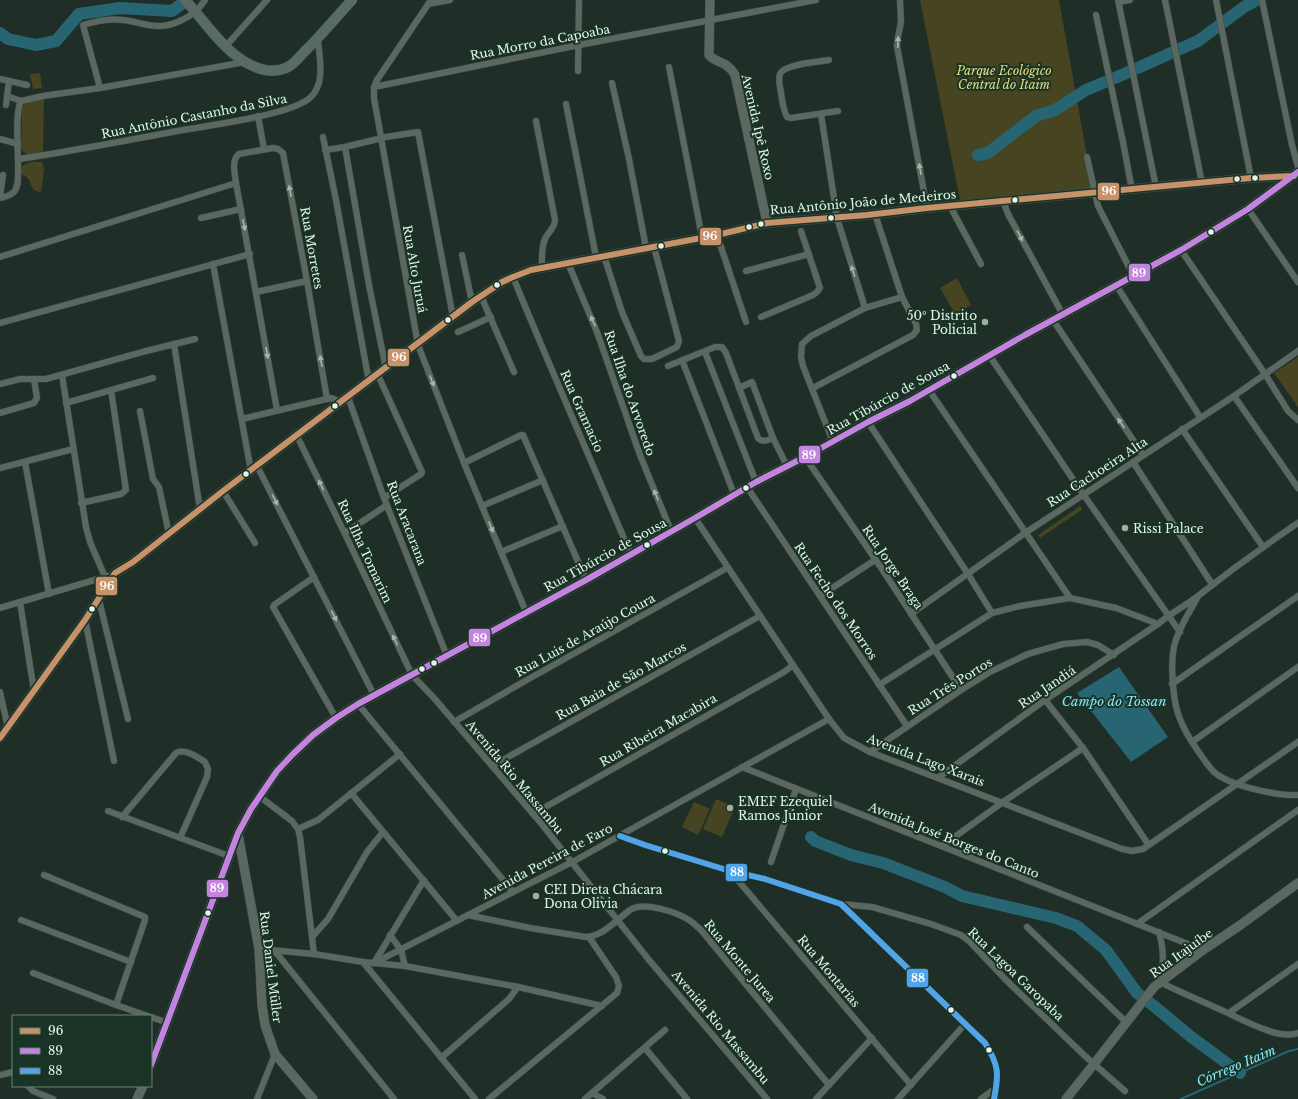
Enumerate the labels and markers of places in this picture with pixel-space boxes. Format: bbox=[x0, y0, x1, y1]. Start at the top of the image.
unlabelled marker bbox=[1250, 173, 1260, 183]
unlabelled marker bbox=[1232, 174, 1242, 184]
unlabelled marker bbox=[1010, 195, 1020, 205]
unlabelled marker bbox=[826, 213, 836, 223]
unlabelled marker bbox=[756, 219, 766, 229]
unlabelled marker bbox=[744, 222, 754, 232]
unlabelled marker bbox=[1206, 227, 1216, 237]
unlabelled marker bbox=[656, 241, 666, 251]
unlabelled marker bbox=[492, 280, 502, 290]
place label: 50º Distrito Policial bbox=[907, 308, 977, 337]
unlabelled marker bbox=[443, 315, 453, 325]
marker: 50º Distrito Policial bbox=[980, 317, 990, 327]
unlabelled marker bbox=[949, 371, 959, 381]
unlabelled marker bbox=[330, 401, 340, 411]
unlabelled marker bbox=[241, 469, 251, 479]
unlabelled marker bbox=[741, 483, 751, 493]
place label: Rissi Palace bbox=[1133, 521, 1204, 536]
marker: Rissi Palace bbox=[1120, 523, 1130, 533]
unlabelled marker bbox=[642, 540, 652, 550]
unlabelled marker bbox=[87, 604, 97, 614]
unlabelled marker bbox=[429, 658, 439, 668]
unlabelled marker bbox=[417, 664, 427, 674]
place label: EMEF Ezequiel Ramos Júnior bbox=[738, 794, 833, 823]
marker: EMEF Ezequiel Ramos Júnior bbox=[725, 803, 735, 813]
unlabelled marker bbox=[660, 846, 670, 856]
place label: CEI Direta Chácara Dona Olivia bbox=[544, 882, 663, 911]
marker: CEI Direta Chácara Dona Olivia bbox=[531, 891, 541, 901]
unlabelled marker bbox=[203, 908, 213, 918]
unlabelled marker bbox=[946, 1005, 956, 1015]
unlabelled marker bbox=[984, 1045, 994, 1055]

